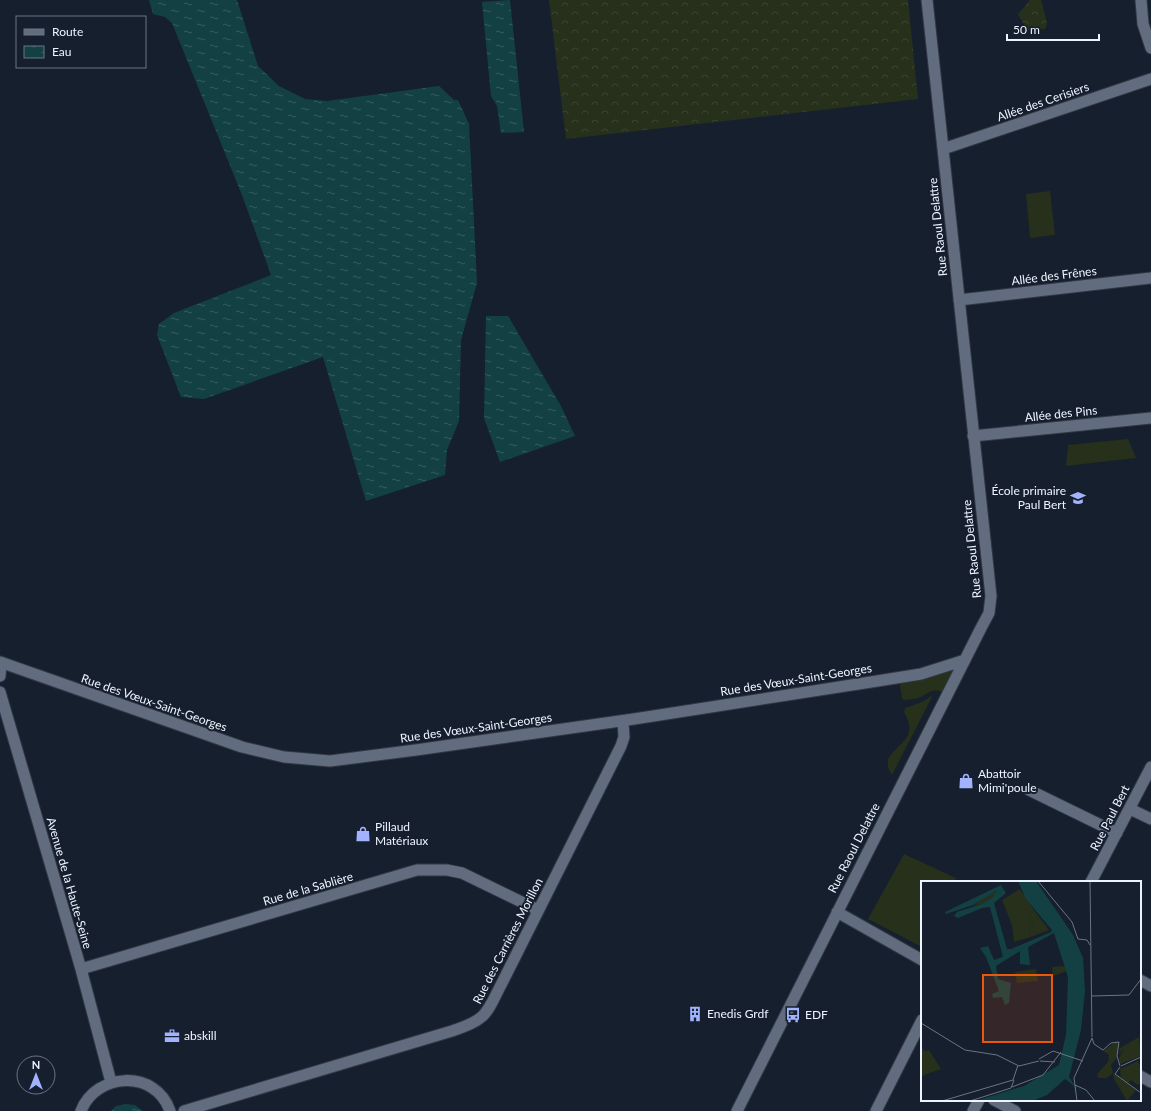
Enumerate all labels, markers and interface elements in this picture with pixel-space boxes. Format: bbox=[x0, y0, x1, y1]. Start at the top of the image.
legend bbox=[16, 16, 146, 68]
scale bar bbox=[1007, 16, 1099, 42]
text: 50 m bbox=[1013, 22, 1040, 37]
text: Route bbox=[52, 24, 83, 39]
text: Eau bbox=[52, 44, 72, 59]
street label: Allée des Cerisiers bbox=[995, 79, 1091, 124]
street label: Rue Raoul Delattre bbox=[925, 177, 950, 277]
street label: Allée des Frênes bbox=[1010, 263, 1097, 288]
street label: Allée des Pins bbox=[1024, 402, 1098, 425]
place label: École primaire Paul Bert bbox=[992, 483, 1067, 512]
school or university icon: École primaire Paul Bert bbox=[1069, 489, 1087, 507]
street label: Rue Raoul Delattre bbox=[959, 499, 984, 599]
street label: Rue des Vœux-Saint-Georges bbox=[719, 660, 873, 699]
street label: Rue des Vœux-Saint-Georges bbox=[79, 670, 229, 735]
street label: Rue des Vœux-Saint-Georges bbox=[399, 709, 553, 746]
place label: Abattoir Mimi'poule bbox=[978, 766, 1037, 795]
shop icon: Abattoir Mimi'poule bbox=[957, 772, 975, 790]
street label: Rue Paul Bert bbox=[1087, 782, 1133, 853]
street label: Rue Raoul Delattre bbox=[824, 800, 883, 895]
street label: Avenue de la Haute-Seine bbox=[43, 815, 95, 950]
place label: Pillaud Matériaux bbox=[375, 819, 428, 848]
shop icon: Pillaud Matériaux bbox=[354, 825, 372, 843]
street label: Rue de la Sablière bbox=[261, 868, 355, 909]
street label: Rue des Carrières Morillon bbox=[469, 875, 546, 1006]
inset map bbox=[921, 881, 1141, 1101]
building icon: Enedis Grdf bbox=[686, 1005, 704, 1023]
place label: Enedis Grdf bbox=[707, 1006, 769, 1021]
bus stop icon: EDF bbox=[784, 1006, 802, 1024]
place label: EDF bbox=[805, 1007, 828, 1022]
office icon: abskill bbox=[163, 1027, 181, 1045]
place label: abskill bbox=[184, 1028, 217, 1043]
north arrow bbox=[16, 1055, 56, 1095]
text: N bbox=[32, 1058, 40, 1071]

